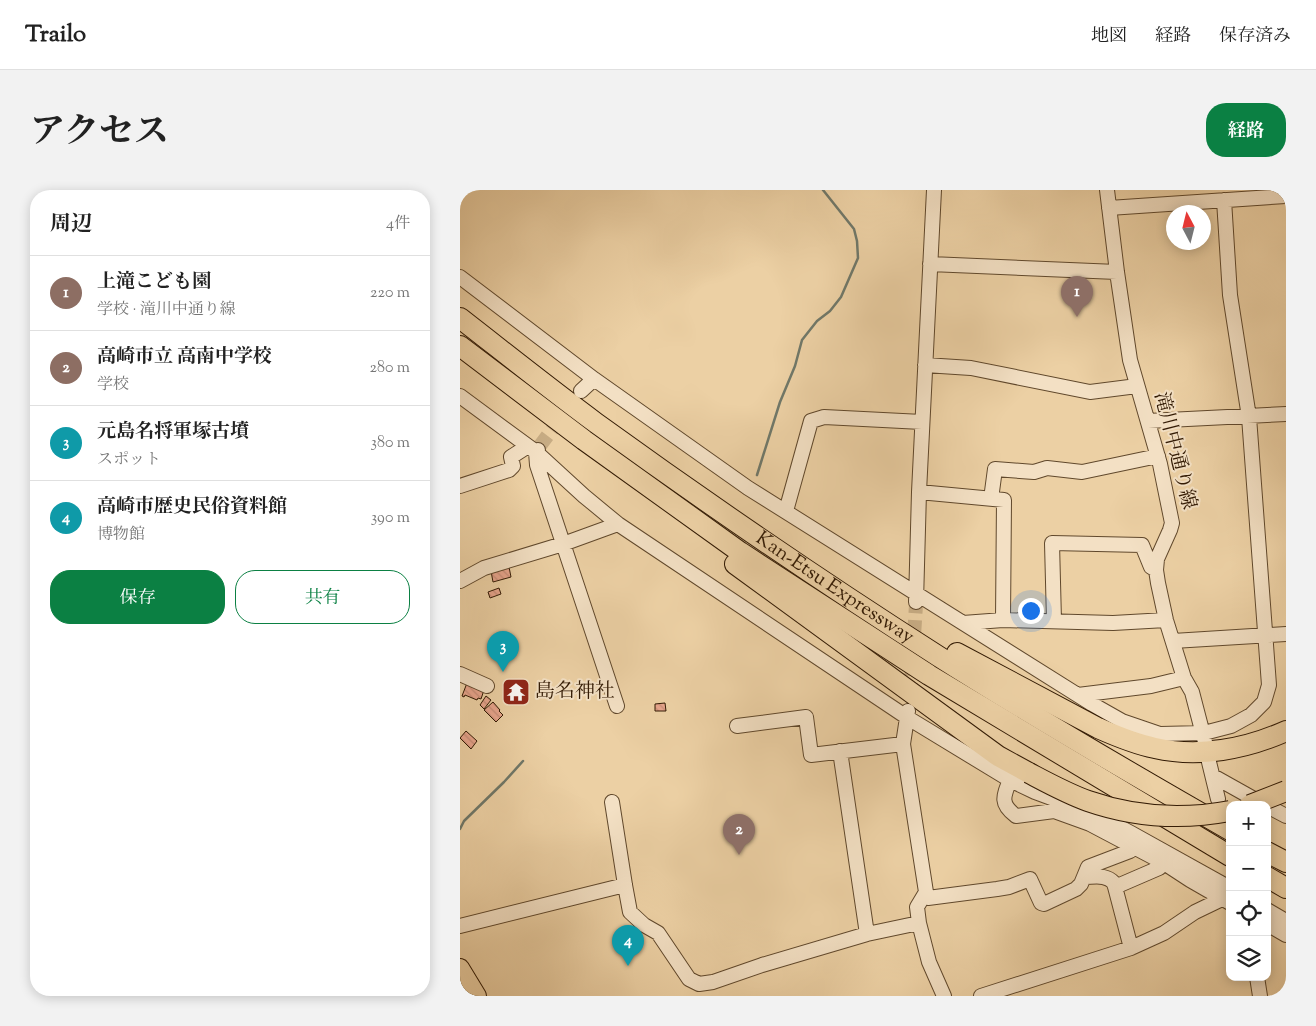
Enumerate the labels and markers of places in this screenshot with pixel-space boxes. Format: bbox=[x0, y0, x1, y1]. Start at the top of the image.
pin: 1 bbox=[1061, 276, 1093, 317]
pin: 3 bbox=[487, 631, 519, 672]
temple icon: 島名神社 bbox=[501, 677, 531, 707]
place label: 島名神社 bbox=[535, 678, 615, 707]
pin: 2 bbox=[723, 814, 755, 855]
pin: 4 bbox=[612, 925, 644, 966]

